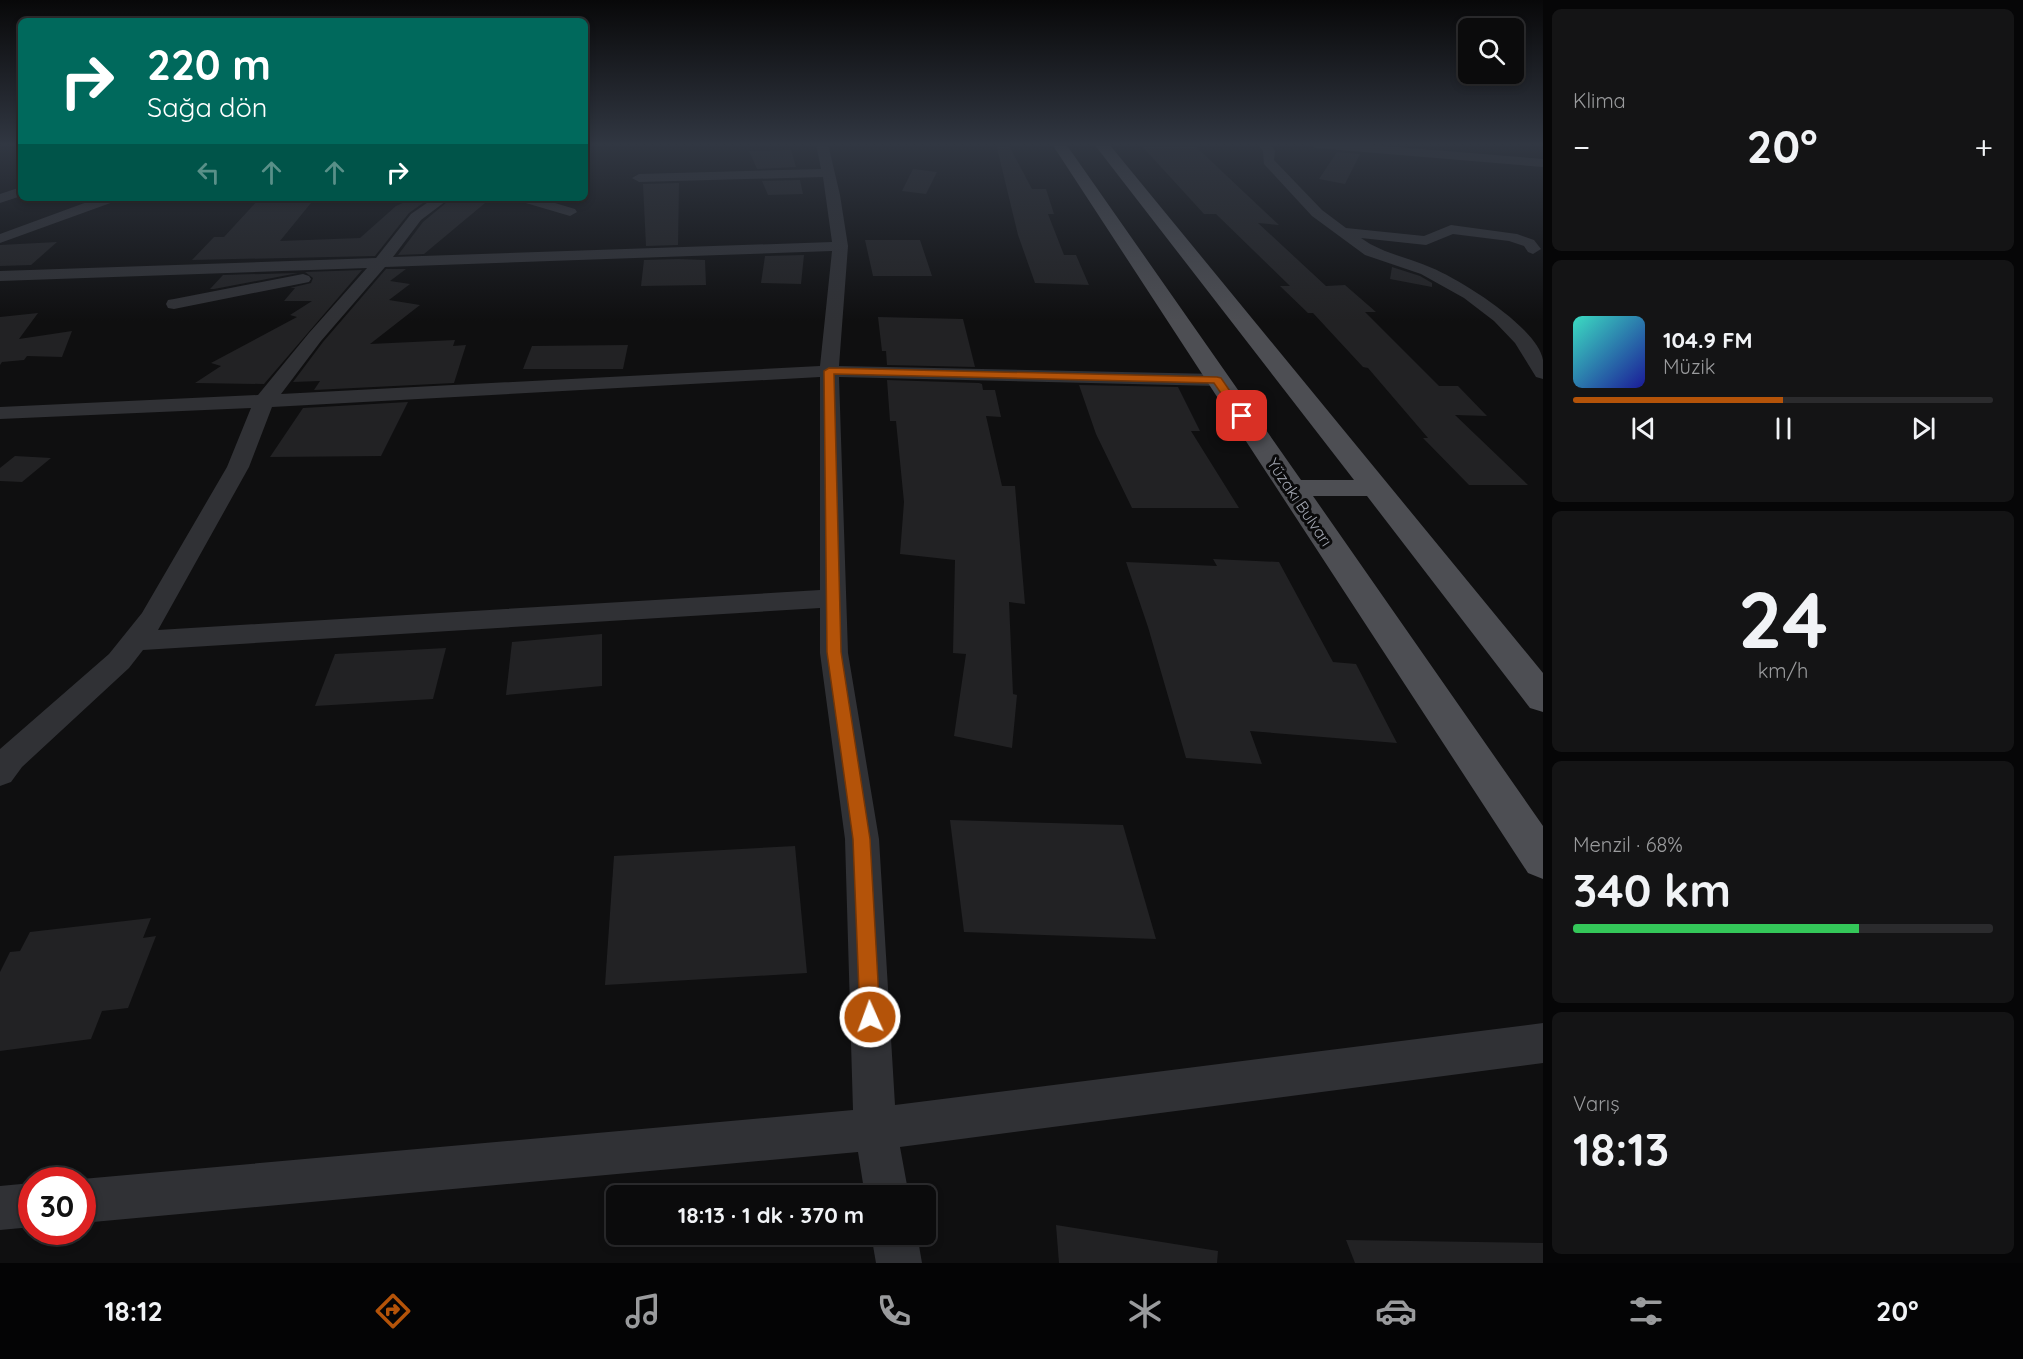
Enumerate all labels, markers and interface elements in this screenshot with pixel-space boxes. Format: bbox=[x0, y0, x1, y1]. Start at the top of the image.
map controls bbox=[1458, 18, 1524, 84]
button: search bbox=[1458, 18, 1524, 84]
text: 220 m bbox=[147, 38, 271, 91]
icon: right bbox=[48, 42, 126, 120]
text: Klima bbox=[1573, 88, 1626, 113]
text: Sağa dön bbox=[147, 90, 267, 124]
text: 20° bbox=[1747, 118, 1818, 174]
text: − bbox=[1573, 126, 1590, 167]
text: + bbox=[1974, 126, 1993, 167]
icon: left bbox=[192, 156, 225, 189]
icon: ahead bbox=[255, 156, 288, 189]
icon: ahead bbox=[318, 156, 351, 189]
icon: right bbox=[381, 156, 414, 189]
text: 104.9 FM bbox=[1663, 326, 1753, 354]
text: Müzik bbox=[1663, 354, 1715, 379]
pin bbox=[1216, 390, 1267, 441]
icon: arrive bbox=[1225, 399, 1258, 432]
icon: previous bbox=[1627, 412, 1660, 445]
icon: pause bbox=[1767, 412, 1800, 445]
icon: next bbox=[1907, 412, 1940, 445]
street label: Yüzakı Bulvarı bbox=[1263, 454, 1337, 550]
text: 24 bbox=[1738, 570, 1828, 668]
text: km/h bbox=[1758, 658, 1808, 683]
text: Menzil · 68% bbox=[1573, 832, 1683, 857]
text: 340 km bbox=[1573, 862, 1731, 918]
position arrow bbox=[838, 985, 902, 1049]
text: Varış bbox=[1573, 1091, 1620, 1116]
text: 18:13 bbox=[1573, 1121, 1669, 1177]
speed limit sign: 30 bbox=[18, 1167, 96, 1245]
text: 18:13 · 1 dk · 370 m bbox=[678, 1201, 864, 1229]
icon: directions bbox=[372, 1290, 414, 1332]
icon: music bbox=[622, 1290, 664, 1332]
icon: phone bbox=[873, 1290, 915, 1332]
icon: climate bbox=[1124, 1290, 1166, 1332]
icon: car bbox=[1375, 1290, 1417, 1332]
icon: filters bbox=[1625, 1290, 1667, 1332]
text: 18:12 bbox=[104, 1294, 163, 1328]
text: 20° bbox=[1876, 1294, 1919, 1328]

